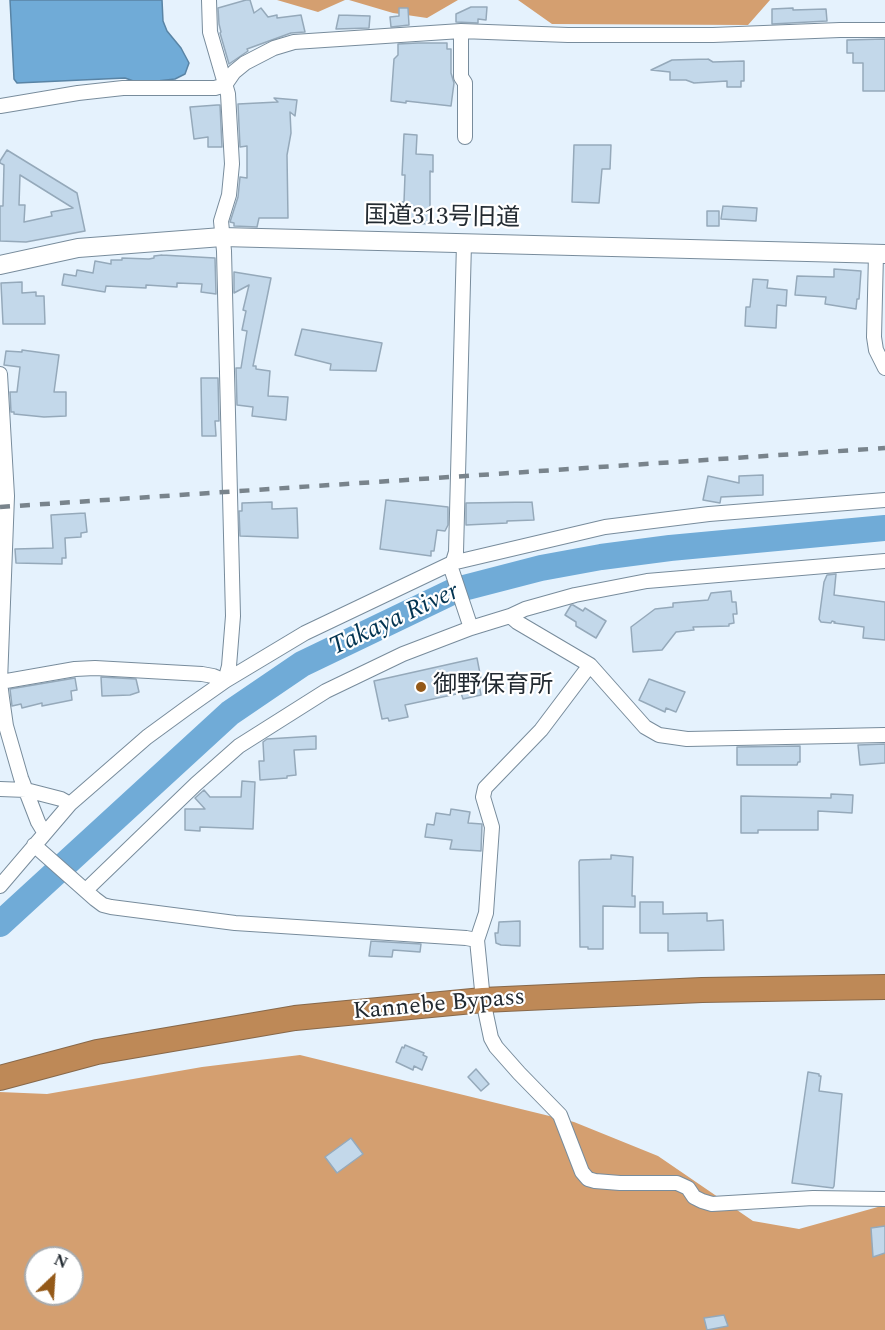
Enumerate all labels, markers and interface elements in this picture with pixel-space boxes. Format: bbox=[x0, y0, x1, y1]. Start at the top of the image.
street label: 国道313号旧道 bbox=[364, 203, 520, 235]
water label: Takaya River bbox=[325, 577, 465, 665]
place label: 御野保育所 bbox=[433, 673, 553, 701]
marker: 御野保育所 bbox=[414, 680, 428, 694]
street label: Kannebe Bypass bbox=[352, 984, 526, 1028]
north arrow bbox=[24, 1246, 84, 1306]
text: N bbox=[50, 1248, 72, 1275]

